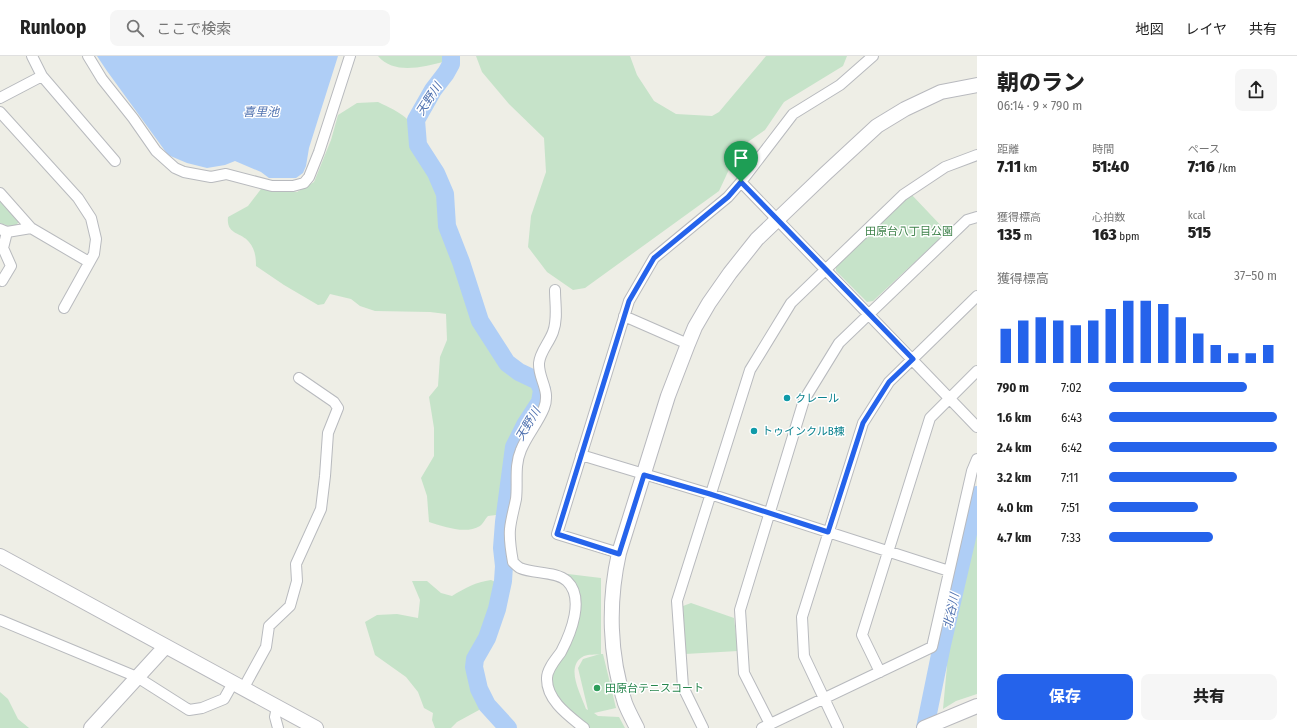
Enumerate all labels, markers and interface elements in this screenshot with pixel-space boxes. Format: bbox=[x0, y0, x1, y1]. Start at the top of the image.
search box bbox=[110, 10, 390, 46]
text: Runloop bbox=[20, 16, 86, 39]
icon: search bbox=[124, 17, 146, 39]
text: ここで検索 bbox=[156, 20, 231, 38]
text: 地図 bbox=[1135, 21, 1163, 38]
text: レイヤ bbox=[1185, 21, 1227, 38]
text: 共有 bbox=[1249, 21, 1277, 38]
text: 朝のラン bbox=[997, 69, 1085, 96]
button: share bbox=[1235, 69, 1277, 111]
water label: 天野川 bbox=[413, 78, 446, 118]
text: 06:14 · 9 × 790 m bbox=[997, 98, 1082, 113]
water label: 喜里池 bbox=[243, 105, 280, 119]
pin bbox=[724, 141, 758, 182]
text: 距離 bbox=[997, 143, 1019, 156]
text: 時間 bbox=[1092, 143, 1114, 156]
text: ペース bbox=[1188, 143, 1220, 156]
icon: arrive bbox=[730, 147, 752, 169]
text: 7.11 bbox=[997, 156, 1021, 177]
text: 51:40 bbox=[1092, 156, 1129, 177]
text: 7:16 bbox=[1188, 156, 1215, 177]
text: km bbox=[1021, 162, 1037, 175]
text: /km bbox=[1215, 162, 1236, 175]
text: kcal bbox=[1188, 209, 1205, 222]
text: 獲得標高 bbox=[997, 211, 1041, 224]
text: 心拍数 bbox=[1092, 211, 1125, 224]
text: 515 bbox=[1188, 222, 1211, 243]
text: 135 bbox=[997, 224, 1021, 245]
text: 163 bbox=[1092, 224, 1117, 245]
park label: 田原台八丁目公園 bbox=[865, 225, 953, 238]
text: m bbox=[1021, 230, 1032, 243]
text: bpm bbox=[1117, 230, 1140, 243]
text: 37–50 m bbox=[1234, 268, 1277, 283]
text: 獲得標高 bbox=[997, 271, 1049, 286]
text: 790 m bbox=[997, 380, 1029, 395]
text: 7:02 bbox=[1061, 380, 1081, 395]
place label: クレール bbox=[795, 392, 839, 405]
marker: クレール bbox=[782, 393, 792, 403]
water label: 天野川 bbox=[513, 403, 544, 443]
text: 1.6 km bbox=[997, 410, 1031, 425]
text: 6:43 bbox=[1061, 410, 1082, 425]
place label: トゥインクルB棟 bbox=[762, 425, 845, 438]
marker: トゥインクルB棟 bbox=[749, 426, 759, 436]
text: 2.4 km bbox=[997, 440, 1032, 455]
text: 6:42 bbox=[1061, 440, 1082, 455]
text: 3.2 km bbox=[997, 470, 1031, 485]
text: 7:11 bbox=[1061, 470, 1078, 485]
text: 4.0 km bbox=[997, 500, 1033, 515]
text: 7:51 bbox=[1061, 500, 1079, 515]
text: 4.7 km bbox=[997, 530, 1031, 545]
text: 7:33 bbox=[1061, 530, 1081, 545]
water label: 北谷川 bbox=[940, 590, 962, 630]
button: 保存 bbox=[997, 674, 1133, 720]
button: 共有 bbox=[1141, 674, 1277, 720]
place label: 田原台テニスコート bbox=[605, 682, 704, 695]
marker: 田原台テニスコート bbox=[592, 683, 602, 693]

